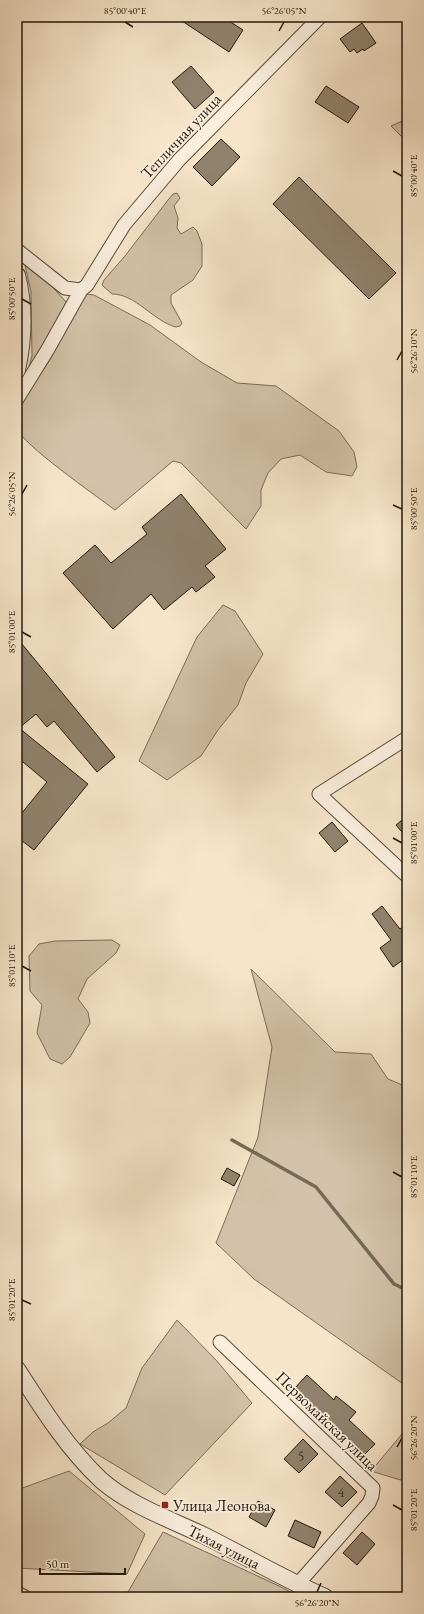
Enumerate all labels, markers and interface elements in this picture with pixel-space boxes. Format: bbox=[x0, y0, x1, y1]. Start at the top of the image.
text: 85°00'40"E bbox=[104, 4, 147, 17]
text: 56°26'05"N bbox=[262, 4, 307, 17]
street label: Тепличная улица bbox=[136, 89, 226, 183]
text: 85°00'40"E bbox=[407, 154, 420, 197]
text: 85°00'50"E bbox=[5, 277, 18, 320]
text: 56°26'10"N bbox=[407, 328, 420, 373]
text: 56°26'05"N bbox=[5, 471, 18, 516]
text: 85°00'50"E bbox=[407, 487, 420, 530]
text: 85°01'00"E bbox=[5, 610, 18, 653]
text: 85°01'00"E bbox=[407, 821, 420, 864]
text: 85°01'10"E bbox=[5, 944, 18, 987]
text: 85°01'10"E bbox=[407, 1155, 420, 1198]
text: 85°01'20"E bbox=[5, 1278, 18, 1321]
street label: Первомайская улица bbox=[271, 1367, 383, 1476]
text: 56°26'20"N bbox=[407, 1415, 420, 1460]
house number: 5 bbox=[298, 1447, 304, 1465]
house number: 4 bbox=[338, 1483, 345, 1501]
text: 85°01'20"E bbox=[407, 1488, 420, 1531]
place label: Улица Леонова bbox=[172, 1495, 271, 1516]
marker: Улица Леонова bbox=[160, 1500, 170, 1510]
street label: Тихая улица bbox=[184, 1520, 264, 1574]
scale bar bbox=[40, 1550, 125, 1576]
text: 50 m bbox=[46, 1556, 70, 1572]
text: 56°26'20"N bbox=[295, 1596, 340, 1609]

